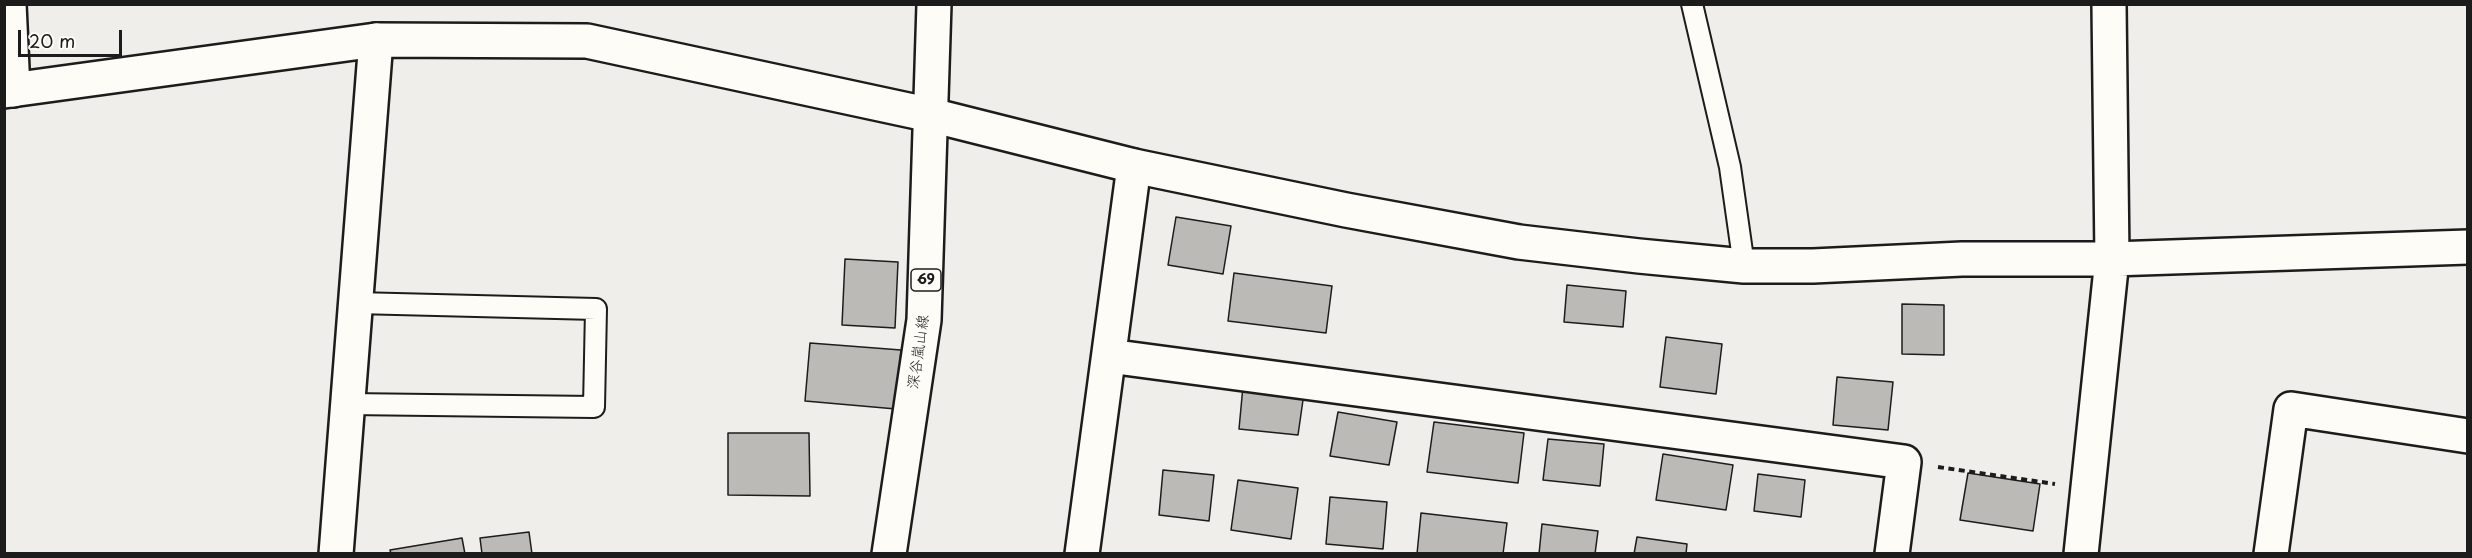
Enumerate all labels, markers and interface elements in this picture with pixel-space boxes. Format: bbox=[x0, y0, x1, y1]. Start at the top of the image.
scale bar bbox=[21, 18, 124, 56]
text: 20 m bbox=[29, 27, 75, 54]
road number: 69 bbox=[911, 269, 941, 291]
street label: 深谷嵐山線 bbox=[905, 314, 933, 390]

